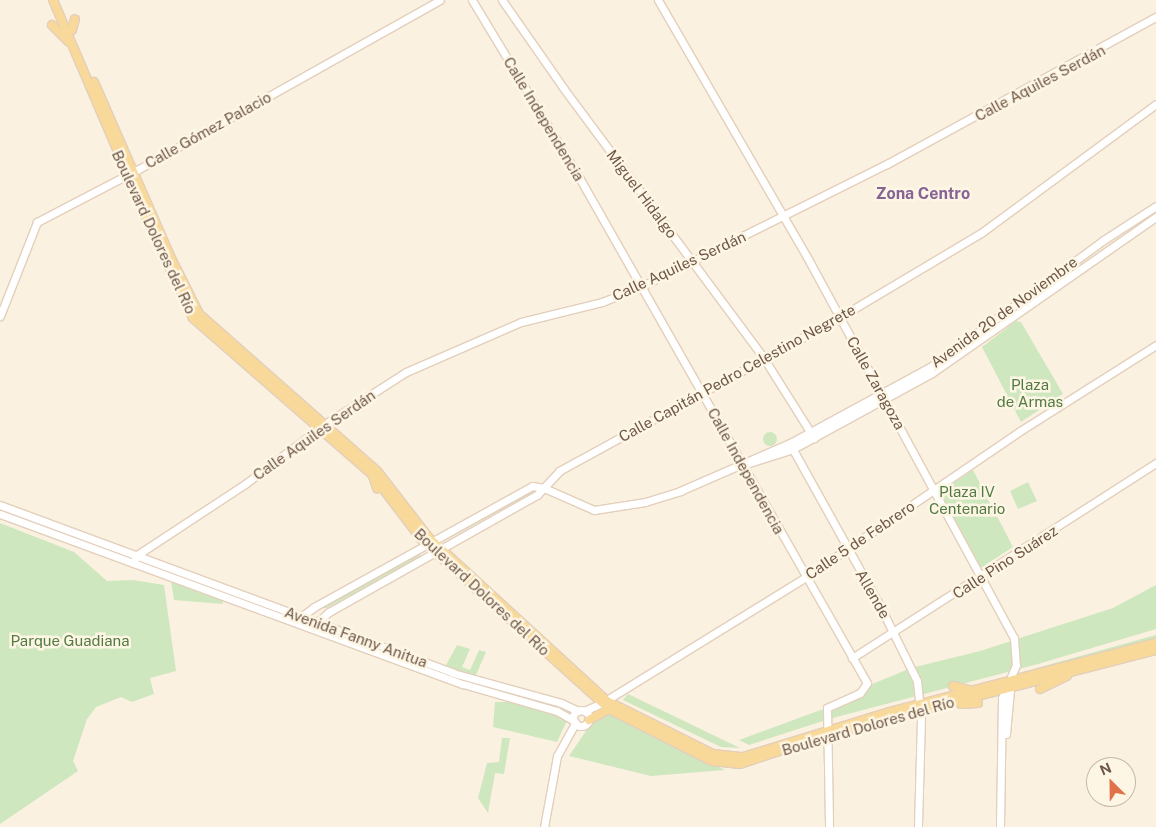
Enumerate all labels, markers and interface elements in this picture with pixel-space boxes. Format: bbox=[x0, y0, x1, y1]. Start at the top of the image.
street label: Calle Aquiles Serdán bbox=[972, 41, 1108, 125]
street label: Calle Independencia bbox=[500, 54, 588, 184]
street label: Calle Gómez Palacio bbox=[142, 88, 274, 172]
street label: Miguel Hidalgo bbox=[603, 146, 681, 242]
street label: Boulevard Dolores del Río bbox=[108, 147, 200, 317]
district label: Zona Centro bbox=[876, 184, 970, 204]
street label: Calle Aquiles Serdán bbox=[609, 227, 749, 305]
street label: Avenida 20 de Noviembre bbox=[927, 253, 1081, 371]
street label: Calle Capitán Pedro Celestino Negrete bbox=[616, 300, 858, 446]
street label: Calle Zaragoza bbox=[843, 333, 909, 433]
park label: Plaza de Armas bbox=[997, 375, 1063, 410]
street label: Calle Aquiles Serdán bbox=[249, 386, 379, 484]
street label: Calle Independencia bbox=[704, 405, 788, 537]
park label: Plaza IV Centenario bbox=[929, 482, 1005, 517]
street label: Calle 5 de Febrero bbox=[802, 497, 918, 583]
street label: Calle Pino Suárez bbox=[949, 521, 1061, 603]
street label: Boulevard Dolores del Río bbox=[411, 524, 553, 660]
street label: Allende bbox=[852, 566, 894, 622]
street label: Avenida Fanny Anitua bbox=[282, 603, 430, 671]
park label: Parque Guadiana bbox=[10, 632, 130, 650]
street label: Boulevard Dolores del Río bbox=[780, 693, 956, 759]
north arrow bbox=[1086, 757, 1136, 807]
text: N bbox=[1097, 760, 1114, 779]

